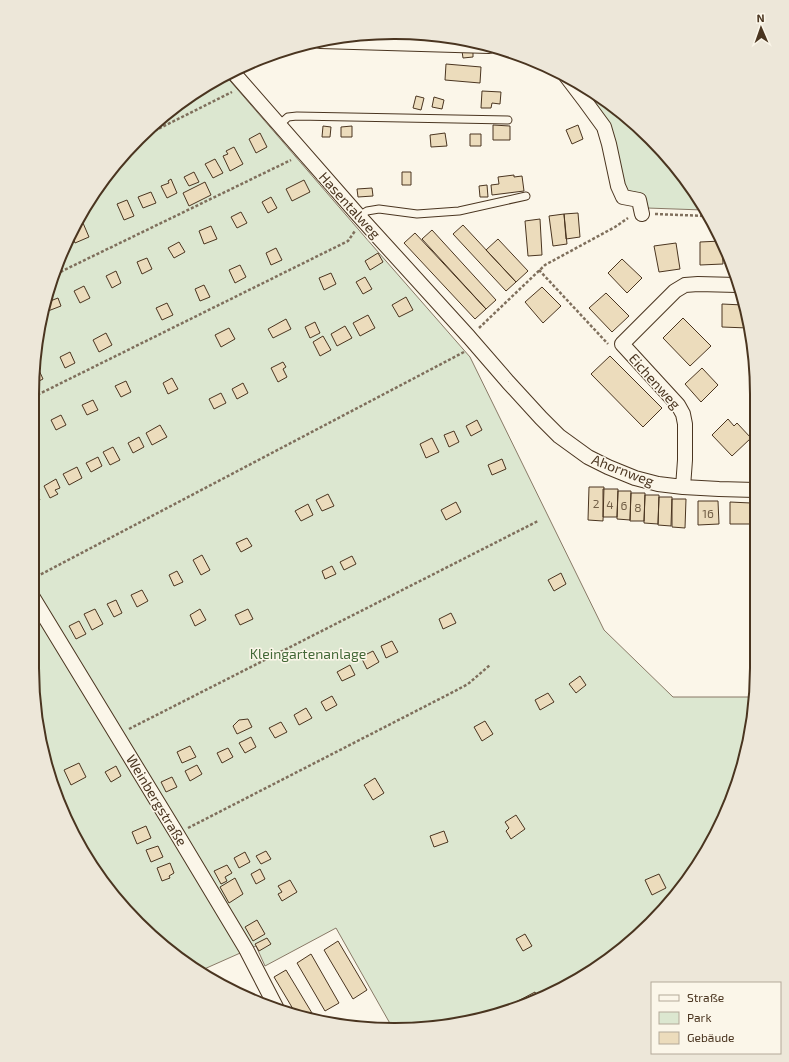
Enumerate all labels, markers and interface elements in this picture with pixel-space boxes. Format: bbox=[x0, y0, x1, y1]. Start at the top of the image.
north arrow bbox=[741, 8, 781, 48]
text: N bbox=[756, 11, 765, 24]
street label: Hasentalweg bbox=[316, 168, 384, 242]
street label: Eichenweg bbox=[626, 350, 684, 412]
street label: Ahornweg bbox=[589, 450, 657, 490]
house number: 2 bbox=[593, 496, 600, 510]
house number: 4 bbox=[606, 497, 614, 511]
house number: 6 bbox=[621, 498, 628, 512]
house number: 8 bbox=[634, 500, 642, 514]
house number: 16 bbox=[702, 506, 714, 520]
park label: Kleingartenanlage bbox=[250, 645, 366, 662]
street label: Weinbergstraße bbox=[123, 751, 191, 849]
legend bbox=[651, 982, 781, 1054]
text: Straße bbox=[687, 990, 724, 1004]
text: Park bbox=[687, 1010, 712, 1024]
text: Gebäude bbox=[687, 1030, 735, 1044]

